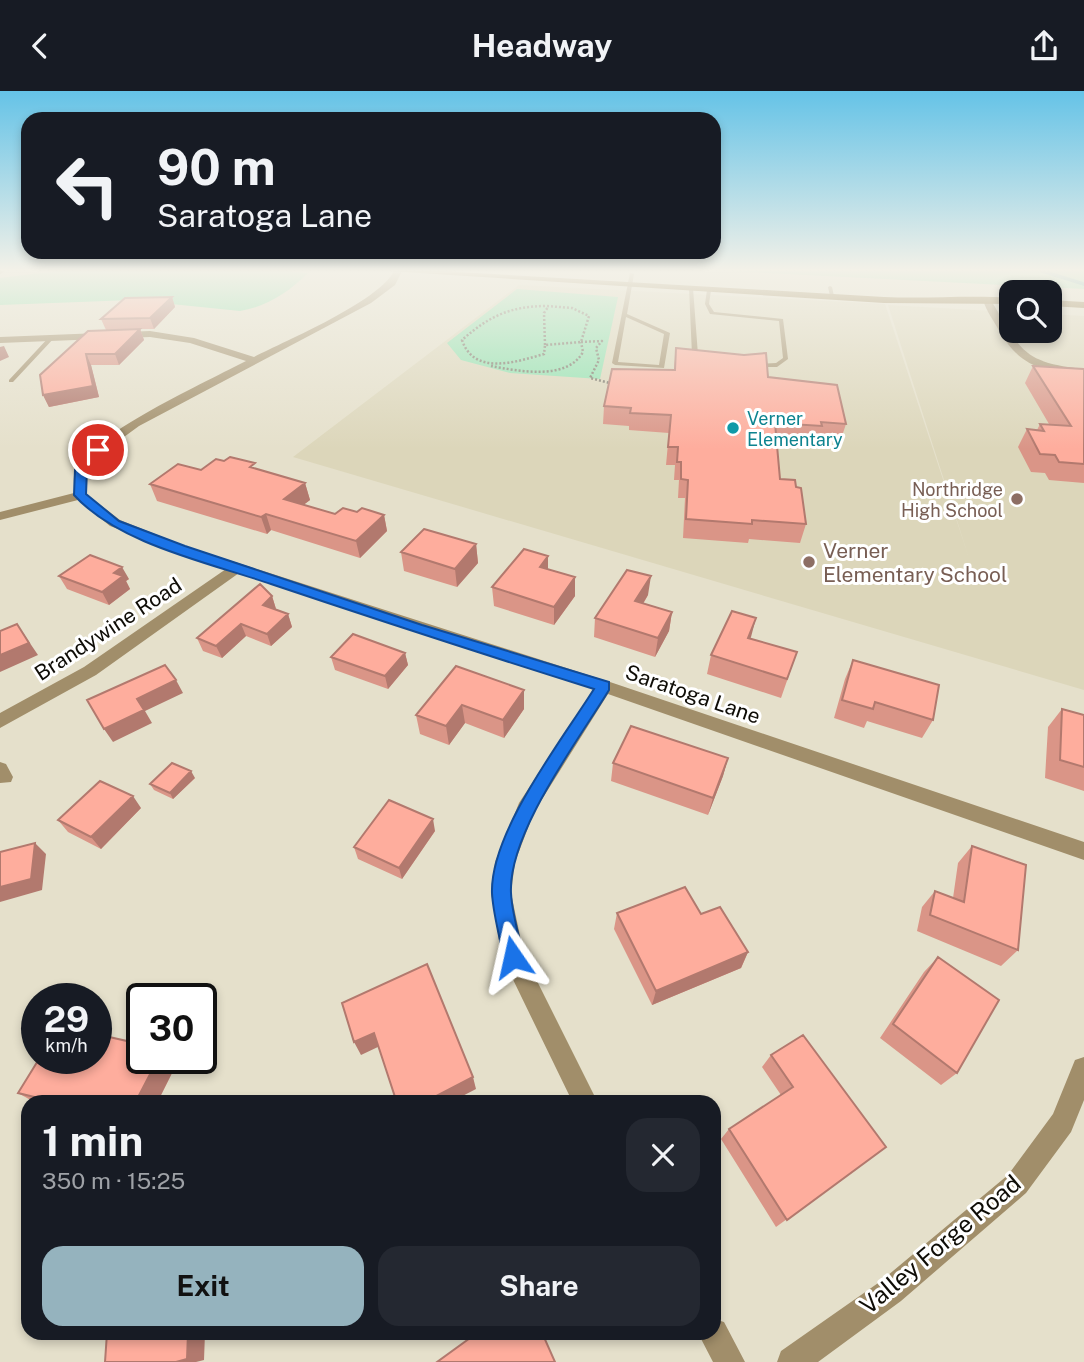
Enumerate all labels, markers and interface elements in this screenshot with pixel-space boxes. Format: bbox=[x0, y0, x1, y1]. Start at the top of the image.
icon: back bbox=[21, 27, 59, 65]
text: Headway bbox=[472, 27, 612, 64]
icon: share bbox=[1025, 27, 1063, 65]
text: 90 m bbox=[157, 138, 276, 196]
icon: left bbox=[42, 140, 133, 231]
text: Saratoga Lane bbox=[157, 197, 372, 234]
map controls bbox=[999, 280, 1062, 343]
button: search bbox=[999, 280, 1062, 343]
place label: Verner Elementary bbox=[747, 408, 843, 450]
pin bbox=[68, 420, 128, 480]
marker: Verner Elementary bbox=[725, 420, 741, 436]
icon: arrive bbox=[79, 431, 117, 469]
place label: Northridge High School bbox=[901, 479, 1003, 521]
marker: Northridge High School bbox=[1009, 491, 1025, 507]
place label: Verner Elementary School bbox=[823, 538, 1007, 587]
marker: Verner Elementary School bbox=[801, 554, 817, 570]
street label: Brandywine Road bbox=[30, 572, 186, 686]
street label: Saratoga Lane bbox=[622, 659, 764, 729]
position arrow bbox=[476, 920, 550, 994]
speed limit sign: 30 bbox=[126, 983, 217, 1074]
text: 29 bbox=[44, 999, 89, 1040]
text: km/h bbox=[45, 1035, 88, 1056]
text: 1 min bbox=[42, 1116, 143, 1165]
button: close bbox=[626, 1118, 700, 1192]
text: 350 m · 15:25 bbox=[42, 1167, 185, 1194]
street label: Valley Forge Road bbox=[854, 1169, 1026, 1319]
button: Exit bbox=[42, 1246, 364, 1326]
button: Share bbox=[378, 1246, 700, 1326]

